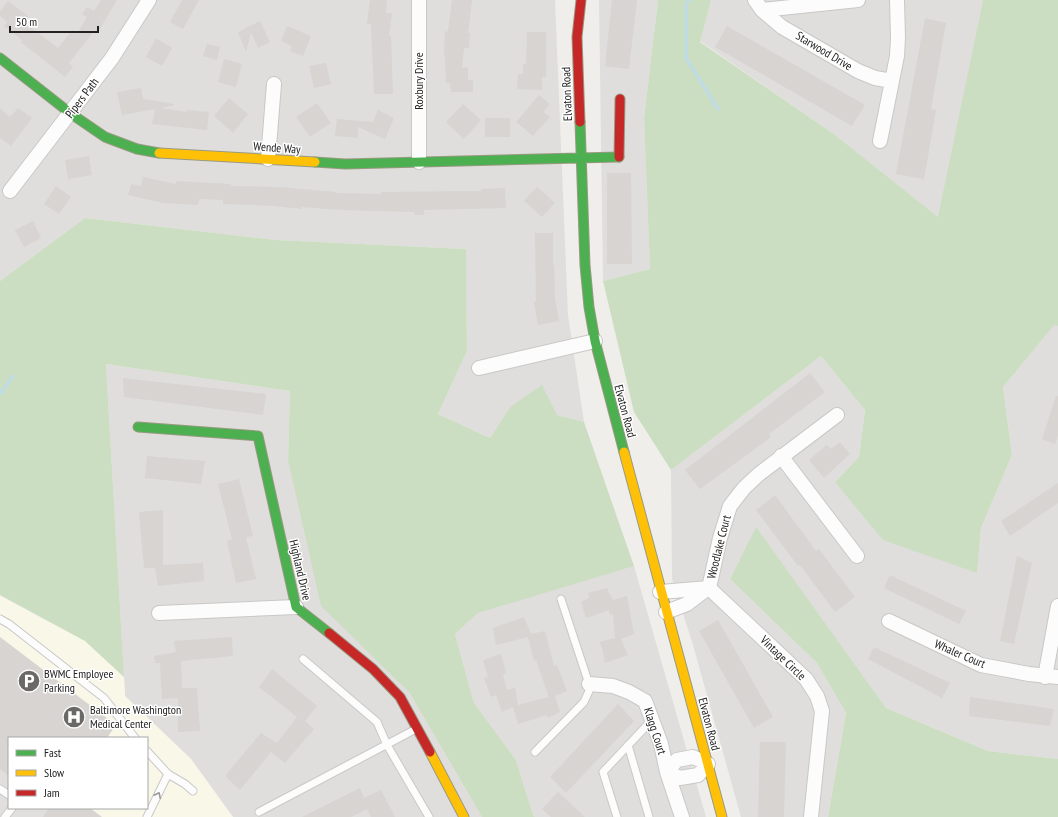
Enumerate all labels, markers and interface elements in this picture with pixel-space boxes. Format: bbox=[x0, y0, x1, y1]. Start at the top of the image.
scale bar bbox=[10, 8, 98, 34]
text: 50 m bbox=[16, 14, 37, 29]
street label: Starwood Drive bbox=[793, 28, 855, 73]
street label: Roxbury Drive bbox=[411, 52, 426, 110]
street label: Elvaton Road bbox=[558, 67, 575, 121]
street label: Pipers Path bbox=[62, 75, 102, 121]
street label: Wende Way bbox=[253, 138, 302, 157]
street label: Elvaton Road bbox=[611, 383, 640, 439]
street label: Woodlake Court bbox=[703, 513, 734, 580]
street label: Highland Drive bbox=[286, 538, 315, 602]
street label: Vintage Circle bbox=[757, 632, 809, 683]
street label: Whaler Court bbox=[932, 636, 989, 671]
place label: BWMC Employee Parking bbox=[44, 666, 113, 695]
parking icon: BWMC Employee Parking bbox=[16, 668, 42, 694]
street label: Elvaton Road bbox=[695, 696, 724, 752]
place label: Baltimore Washington Medical Center bbox=[90, 702, 181, 731]
hospital icon: Baltimore Washington Medical Center bbox=[61, 704, 87, 730]
street label: Klagg Court bbox=[641, 705, 670, 757]
legend bbox=[8, 737, 148, 809]
text: Fast bbox=[44, 745, 62, 760]
text: Slow bbox=[44, 765, 65, 780]
text: Jam bbox=[43, 785, 60, 800]
one-way arrow bbox=[153, 792, 161, 800]

